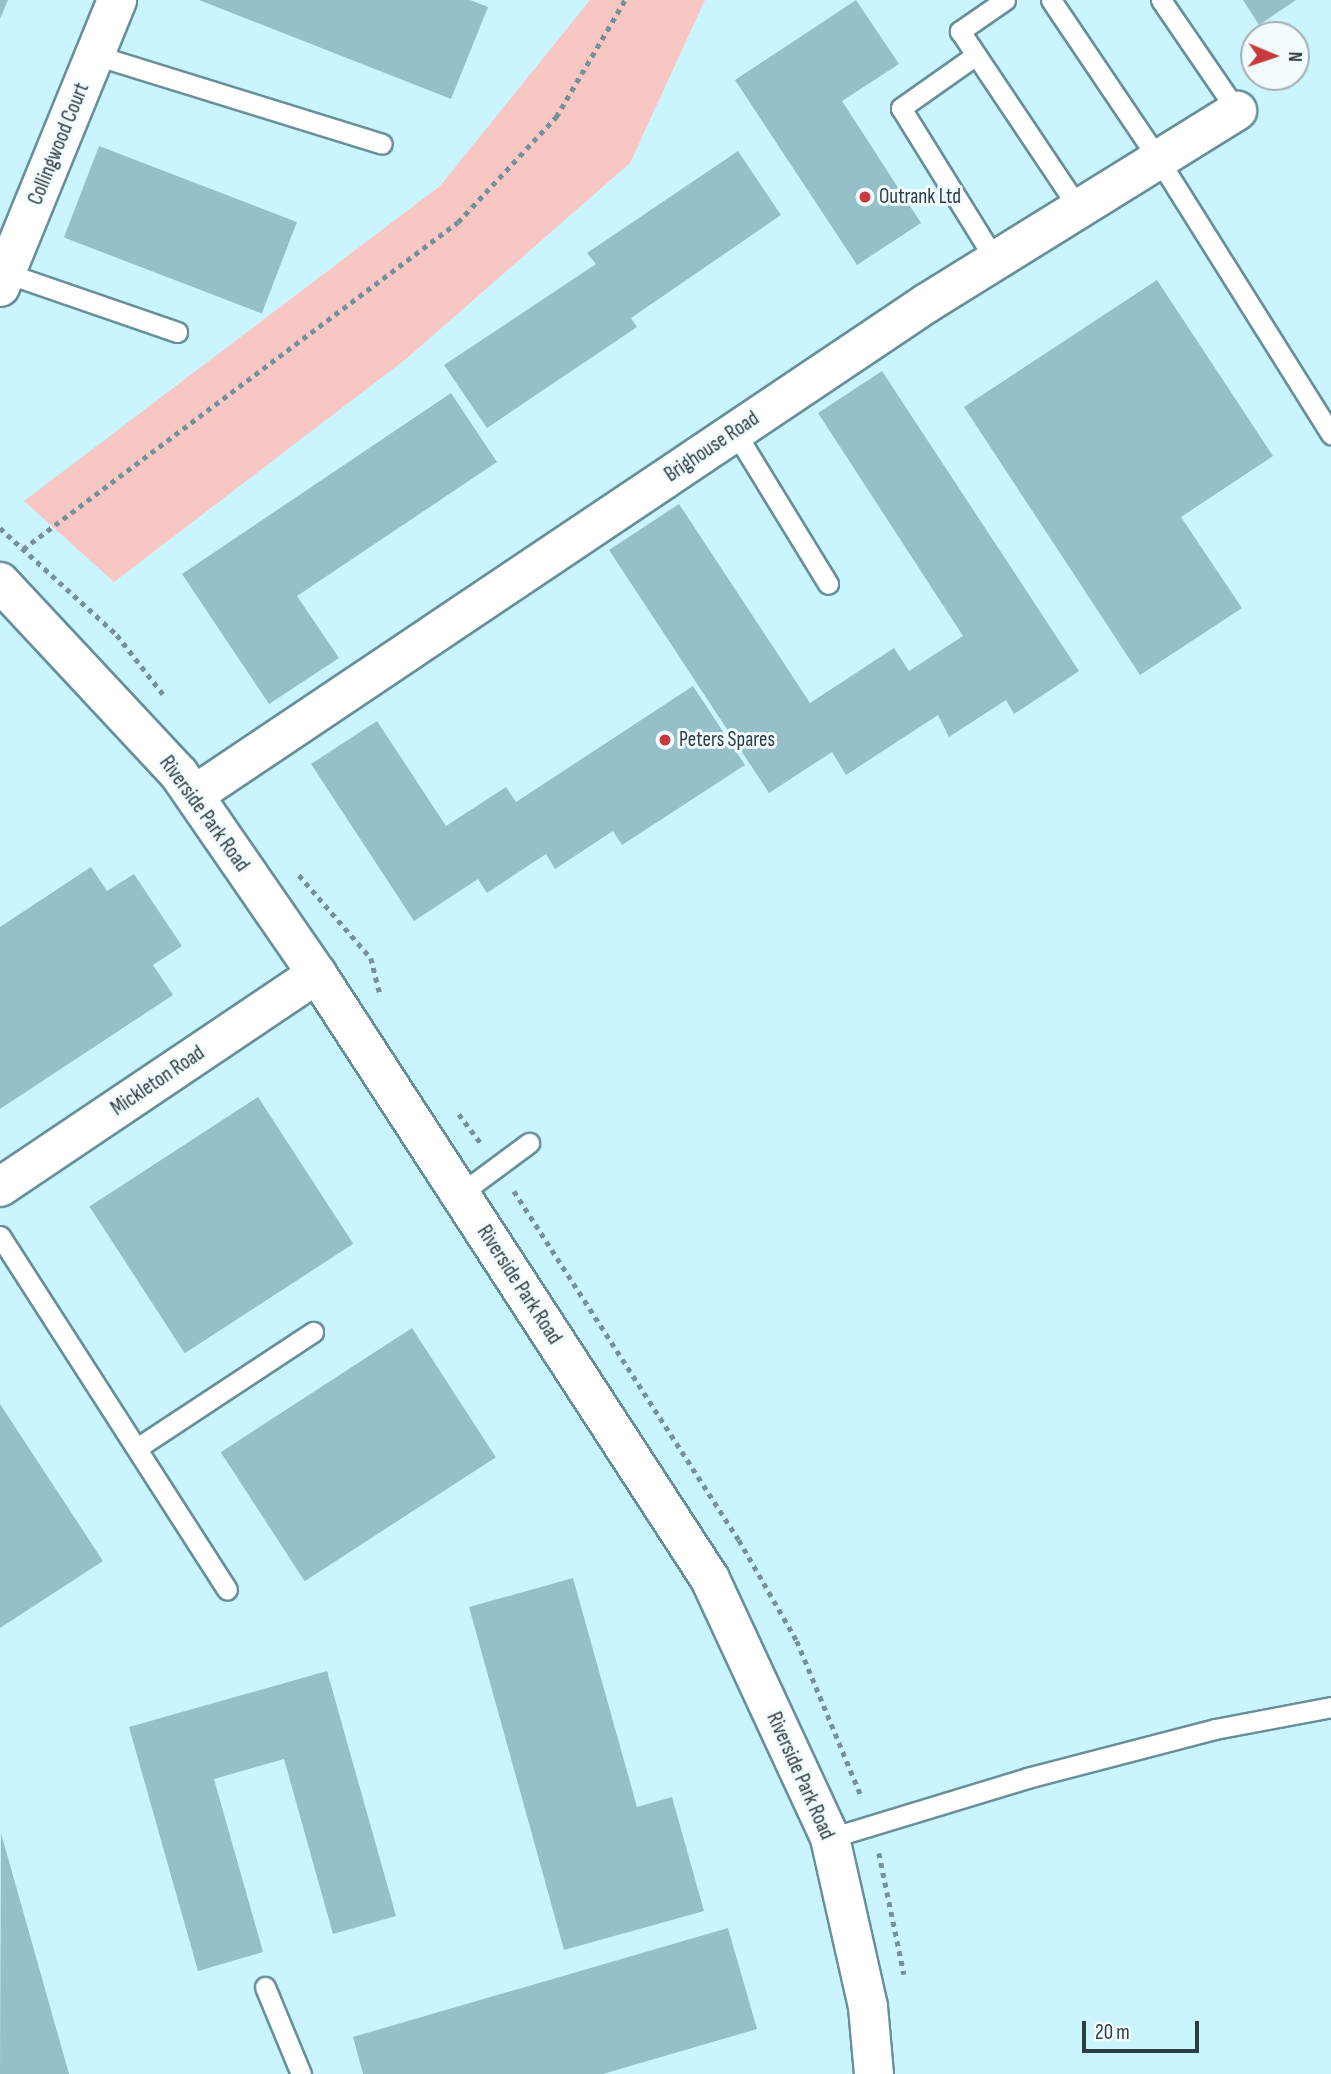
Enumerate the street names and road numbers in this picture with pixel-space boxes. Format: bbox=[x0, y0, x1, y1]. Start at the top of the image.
street label: Collingwood Court bbox=[23, 79, 95, 209]
street label: Brighouse Road bbox=[660, 406, 764, 488]
street label: Riverside Park Road bbox=[154, 751, 254, 877]
street label: Mickleton Road bbox=[106, 1041, 210, 1121]
street label: Riverside Park Road bbox=[471, 1221, 567, 1349]
street label: Riverside Park Road bbox=[761, 1708, 839, 1844]

